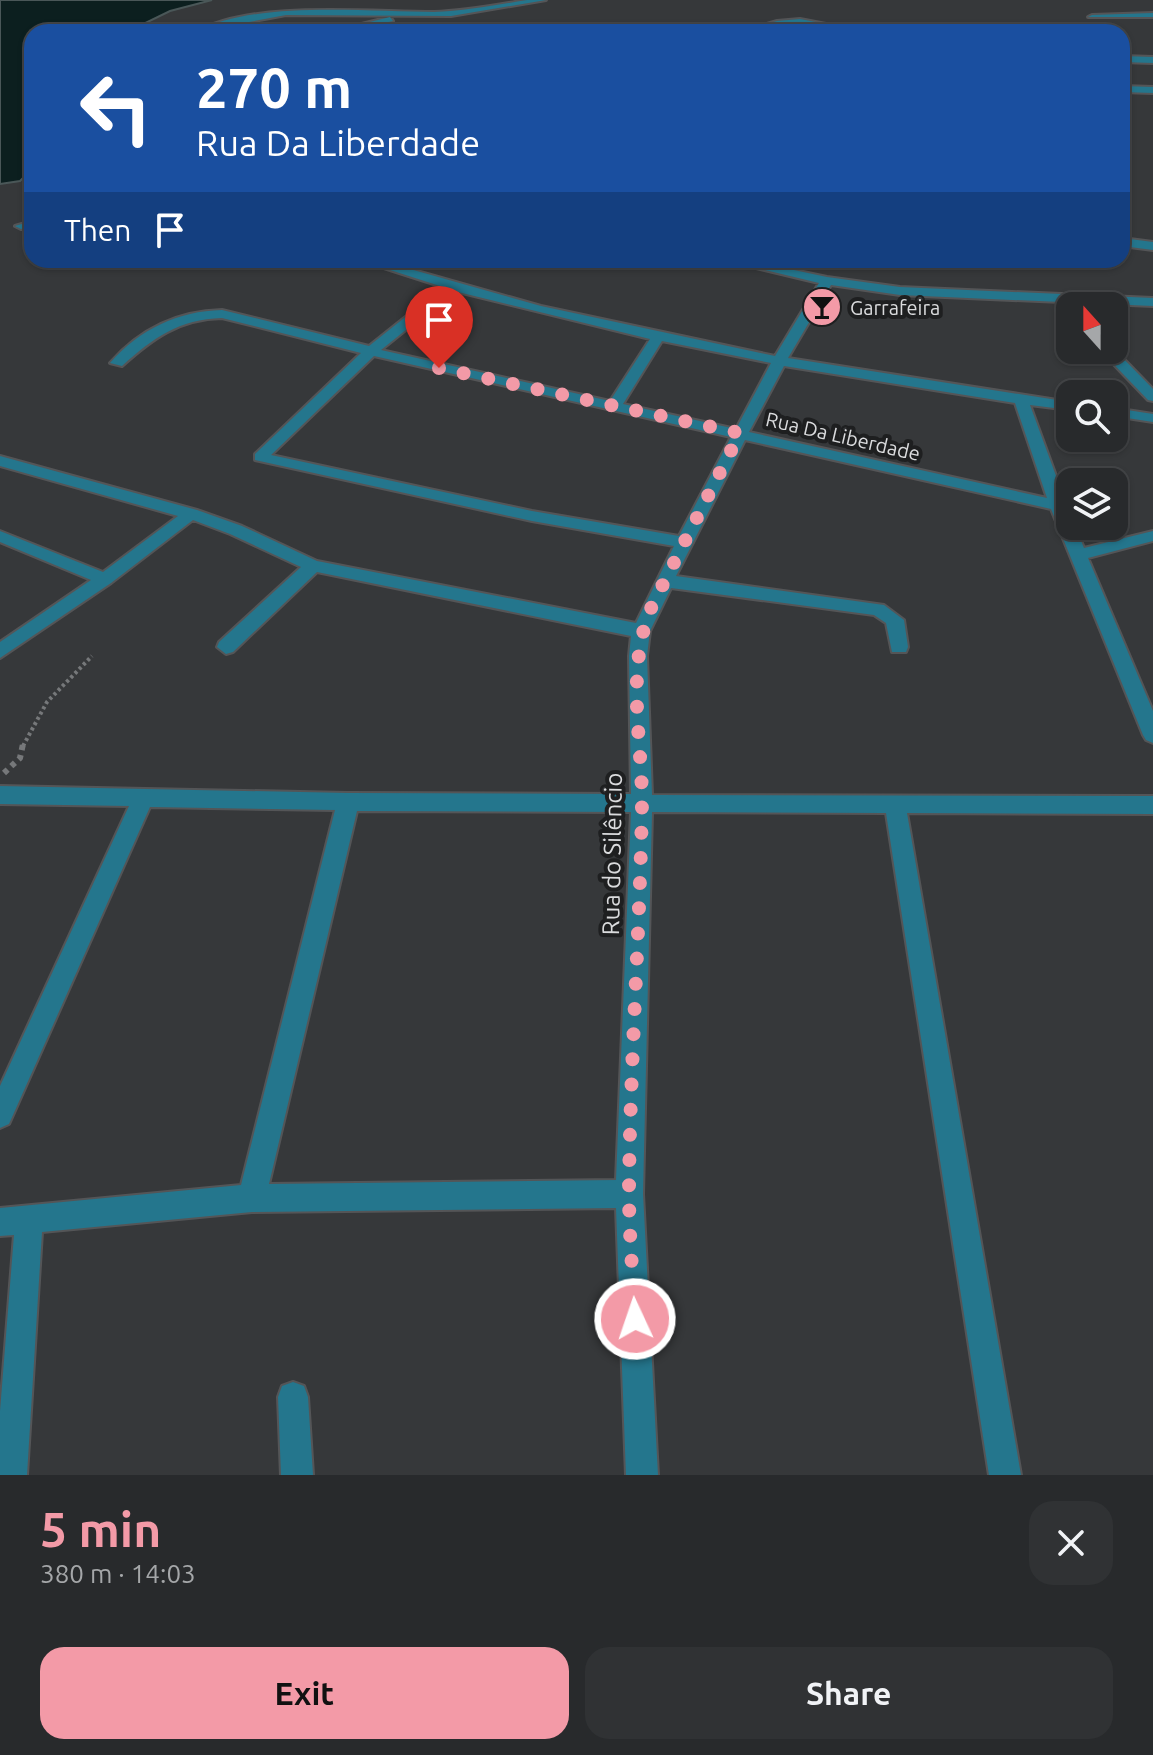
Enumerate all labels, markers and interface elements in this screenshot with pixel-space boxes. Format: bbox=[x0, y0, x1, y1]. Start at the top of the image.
icon: left bbox=[64, 56, 168, 160]
text: 270 m bbox=[196, 56, 352, 119]
text: Rua Da Liberdade bbox=[196, 122, 480, 163]
icon: arrive bbox=[148, 208, 192, 252]
text: Then bbox=[64, 213, 132, 247]
pin bbox=[405, 286, 473, 368]
bar icon: Garrafeira bbox=[801, 286, 843, 328]
north arrow bbox=[1056, 292, 1128, 364]
map controls bbox=[1056, 292, 1128, 540]
place label: Garrafeira bbox=[850, 296, 940, 319]
icon: arrive bbox=[417, 298, 461, 342]
button: search bbox=[1056, 380, 1128, 452]
street label: Rua Da Liberdade bbox=[764, 407, 922, 465]
button: layers bbox=[1056, 468, 1128, 540]
street label: Rua do Silêncio bbox=[597, 772, 627, 936]
position arrow bbox=[593, 1277, 677, 1361]
button: close bbox=[1029, 1501, 1113, 1585]
text: 5 min bbox=[40, 1502, 161, 1556]
text: 380 m · 14:03 bbox=[40, 1559, 196, 1588]
button: Exit bbox=[40, 1647, 569, 1739]
button: Share bbox=[585, 1647, 1113, 1739]

